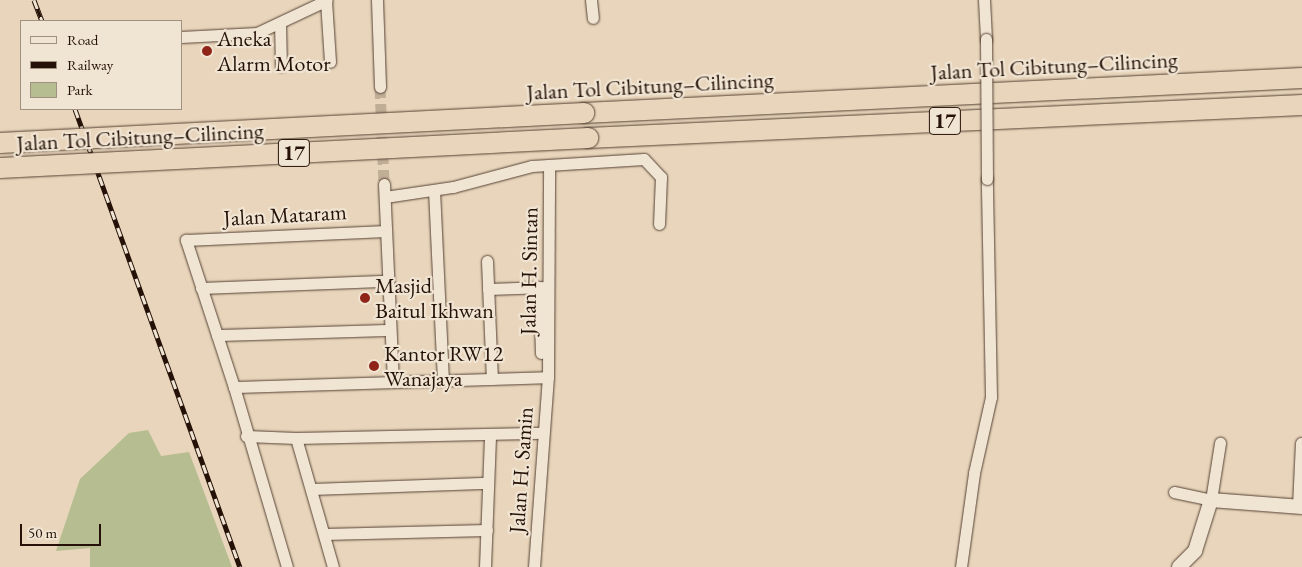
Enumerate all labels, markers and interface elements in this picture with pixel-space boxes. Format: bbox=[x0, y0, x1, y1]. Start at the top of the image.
legend bbox=[20, 20, 182, 110]
place label: Aneka Alarm Motor bbox=[217, 25, 331, 76]
text: Road bbox=[67, 30, 98, 49]
marker: Aneka Alarm Motor bbox=[201, 45, 213, 57]
street label: Jalan Tol Cibitung–Cilincing bbox=[930, 46, 1178, 86]
text: Railway bbox=[67, 55, 113, 74]
street label: Jalan Tol Cibitung–Cilincing bbox=[526, 66, 774, 106]
text: Park bbox=[67, 80, 93, 99]
road number: 17 bbox=[929, 102, 961, 140]
street label: Jalan Tol Cibitung–Cilincing bbox=[16, 117, 264, 157]
road number: 17 bbox=[278, 134, 310, 172]
street label: Jalan Mataram bbox=[223, 199, 347, 231]
street label: Jalan H. Sintan bbox=[515, 207, 543, 335]
place label: Masjid Baitul Ikhwan bbox=[375, 272, 494, 324]
marker: Masjid Baitul Ikhwan bbox=[359, 292, 371, 304]
place label: Kantor RW12 Wanajaya bbox=[384, 340, 503, 392]
marker: Kantor RW12 Wanajaya bbox=[368, 360, 380, 372]
street label: Jalan H. Samin bbox=[503, 406, 539, 534]
scale bar bbox=[22, 514, 104, 546]
text: 50 m bbox=[28, 523, 57, 542]

